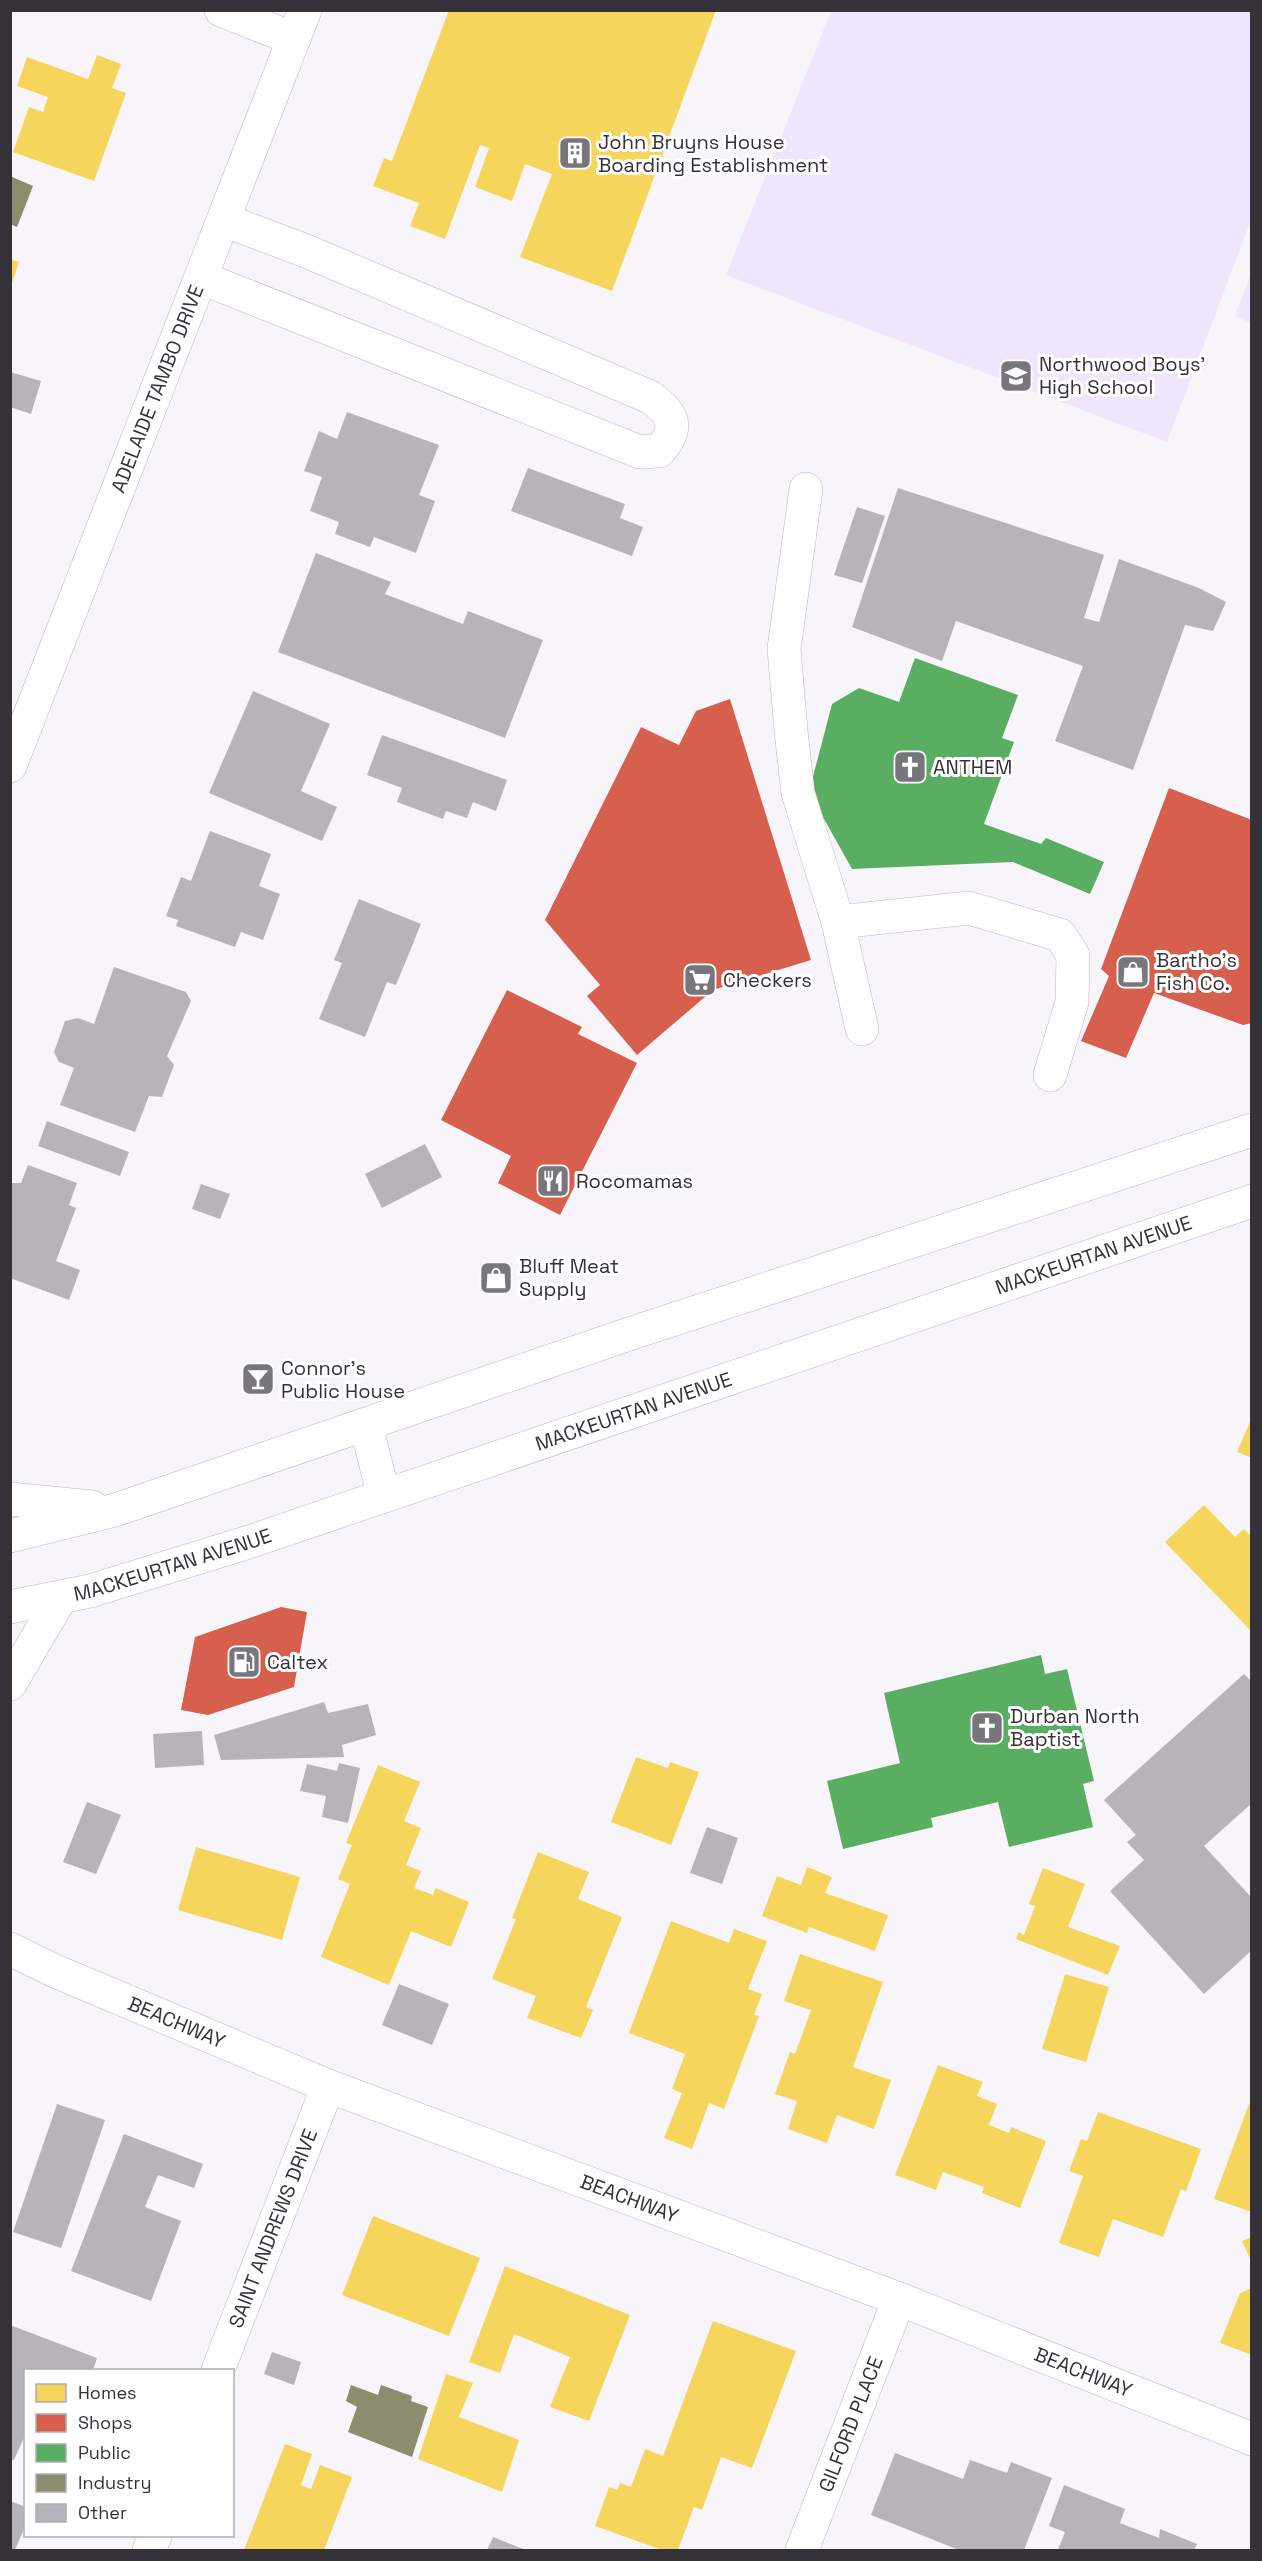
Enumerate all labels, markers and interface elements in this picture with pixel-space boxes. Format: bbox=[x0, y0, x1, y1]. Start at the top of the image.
place label: John Bruyns House Boarding Establishment bbox=[598, 129, 828, 178]
building icon: John Bruyns House Boarding Establishment bbox=[557, 135, 593, 171]
street label: ADELAIDE TAMBO DRIVE bbox=[105, 281, 210, 496]
place label: Northwood Boys' High School bbox=[1039, 351, 1205, 400]
school or university icon: Northwood Boys' High School bbox=[998, 358, 1034, 394]
church icon: ANTHEM bbox=[892, 749, 928, 785]
place label: ANTHEM bbox=[933, 754, 1012, 780]
place label: Bartho's Fish Co. bbox=[1156, 947, 1237, 996]
shop icon: Bartho's Fish Co. bbox=[1115, 954, 1151, 990]
supermarket icon: Checkers bbox=[682, 962, 718, 998]
place label: Checkers bbox=[723, 967, 812, 993]
restaurant icon: Rocomamas bbox=[535, 1163, 571, 1199]
place label: Rocomamas bbox=[576, 1168, 693, 1194]
street label: MACKEURTAN AVENUE bbox=[992, 1209, 1195, 1300]
place label: Bluff Meat Supply bbox=[519, 1253, 619, 1302]
shop icon: Bluff Meat Supply bbox=[478, 1260, 514, 1296]
place label: Connor's Public House bbox=[281, 1355, 405, 1404]
bar icon: Connor's Public House bbox=[240, 1361, 276, 1397]
street label: MACKEURTAN AVENUE bbox=[532, 1366, 735, 1457]
street label: MACKEURTAN AVENUE bbox=[71, 1522, 275, 1607]
fuel station icon: Caltex bbox=[226, 1644, 262, 1680]
place label: Caltex bbox=[267, 1649, 328, 1675]
place label: Durban North Baptist bbox=[1010, 1703, 1139, 1752]
church icon: Durban North Baptist bbox=[969, 1710, 1005, 1746]
street label: BEACHWAY bbox=[124, 1990, 229, 2054]
street label: SAINT ANDREWS DRIVE bbox=[223, 2125, 323, 2332]
street label: BEACHWAY bbox=[577, 2168, 682, 2229]
street label: BEACHWAY bbox=[1031, 2341, 1136, 2403]
street label: GILFORD PLACE bbox=[813, 2352, 889, 2496]
legend bbox=[24, 2369, 234, 2537]
text: Homes bbox=[78, 2381, 137, 2404]
text: Shops bbox=[78, 2411, 132, 2434]
text: Public bbox=[78, 2441, 131, 2464]
text: Industry bbox=[78, 2471, 151, 2494]
text: Other bbox=[78, 2501, 127, 2524]

